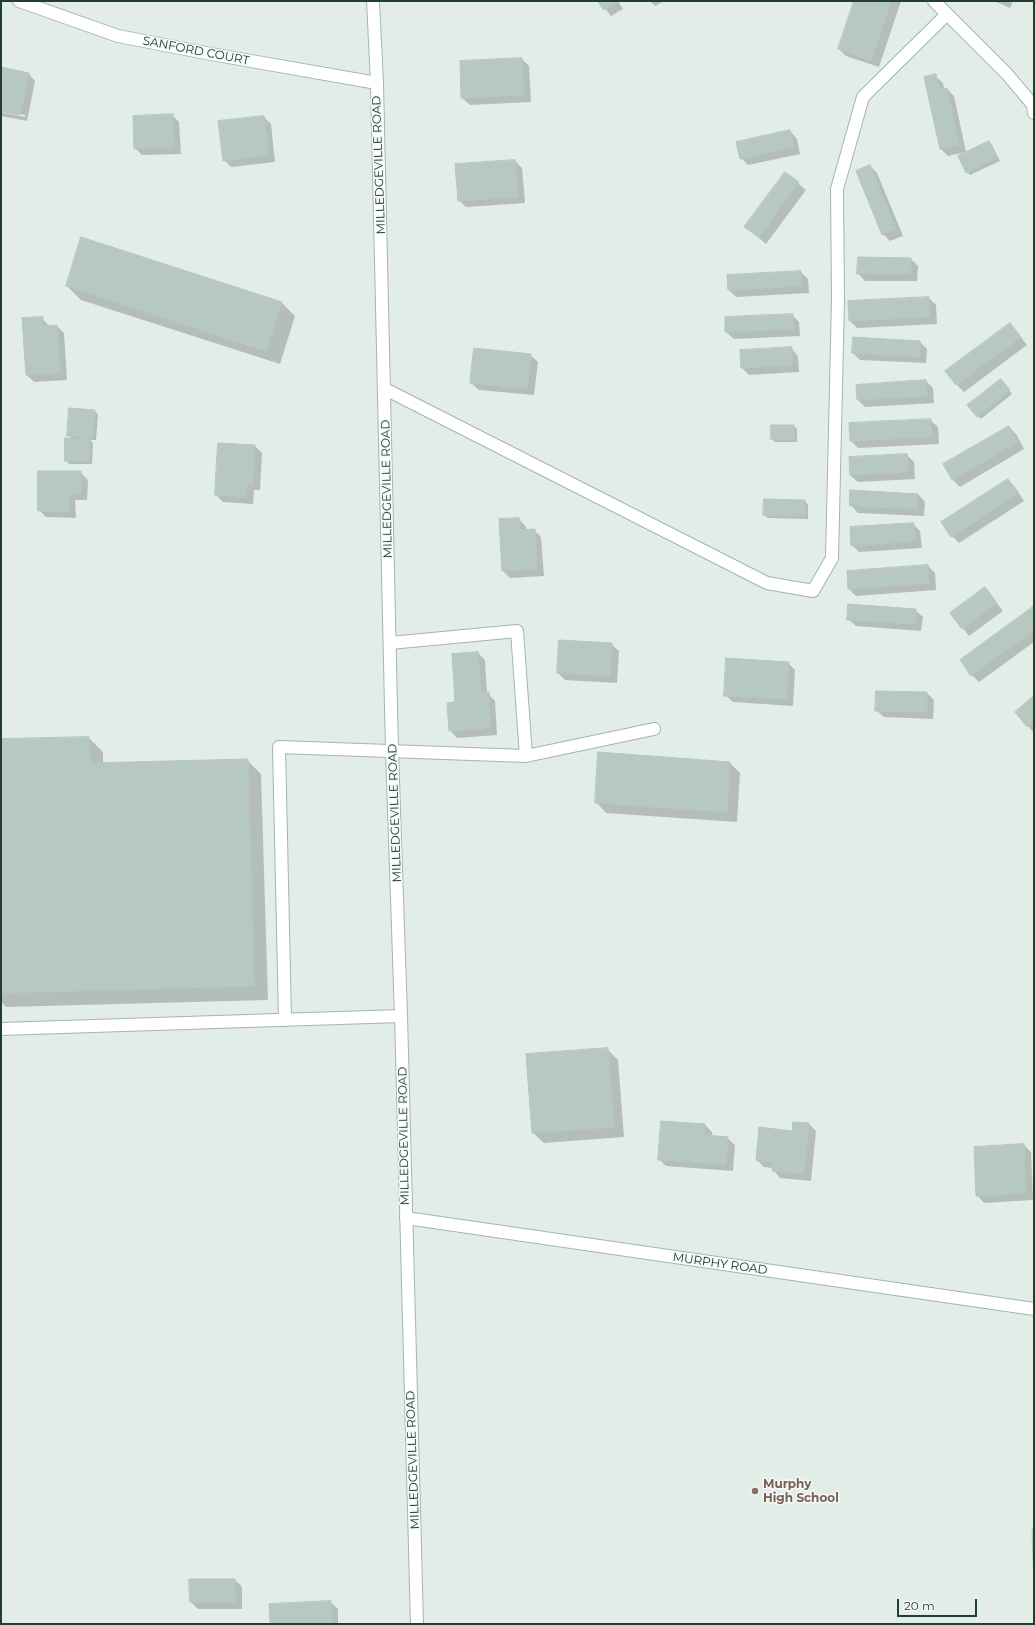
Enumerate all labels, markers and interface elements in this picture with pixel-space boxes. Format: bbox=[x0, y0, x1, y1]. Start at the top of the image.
street label: SANFORD COURT bbox=[142, 34, 250, 68]
street label: MILLEDGEVILLE ROAD bbox=[369, 95, 389, 235]
street label: MILLEDGEVILLE ROAD bbox=[379, 420, 395, 558]
street label: MILLEDGEVILLE ROAD bbox=[385, 743, 405, 883]
street label: MILLEDGEVILLE ROAD bbox=[396, 1067, 412, 1205]
street label: MURPHY ROAD bbox=[672, 1250, 768, 1278]
street label: MILLEDGEVILLE ROAD bbox=[403, 1390, 423, 1530]
place label: Murphy High School bbox=[763, 1477, 839, 1505]
marker: Murphy High School bbox=[750, 1486, 760, 1496]
scale bar bbox=[899, 1591, 979, 1617]
text: 20 m bbox=[904, 1598, 935, 1613]

